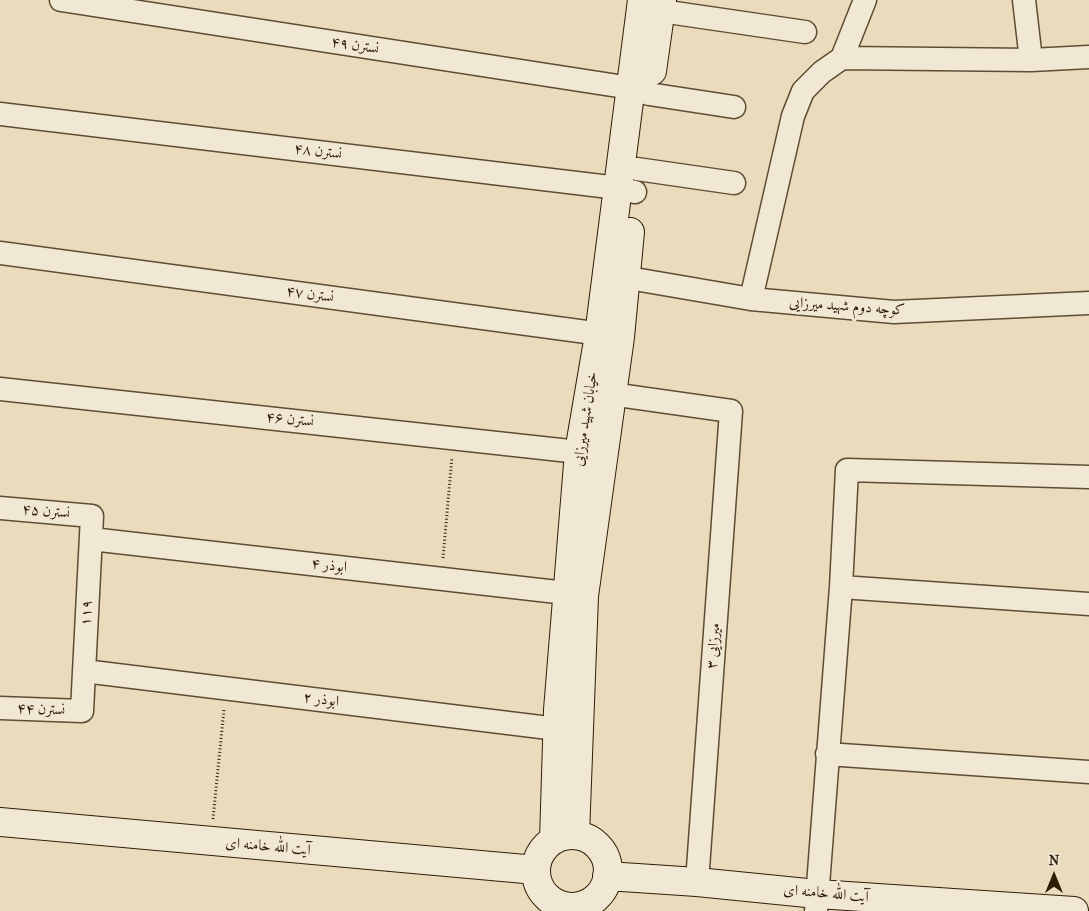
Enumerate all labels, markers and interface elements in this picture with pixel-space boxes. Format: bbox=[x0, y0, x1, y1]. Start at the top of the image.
street label: نسترن ۴۹ bbox=[330, 33, 380, 59]
street label: نسترن ۴۸ bbox=[293, 140, 343, 164]
street label: نسترن ۴۷ bbox=[285, 283, 335, 307]
street label: کوچه دوم شهید میرزایی bbox=[788, 294, 906, 320]
street label: خیابان شهید میرزایی bbox=[570, 371, 602, 467]
street label: نسترن ۴۶ bbox=[265, 409, 315, 431]
street label: نسترن ۴۵ bbox=[21, 501, 71, 523]
street label: ابوذر ۴ bbox=[310, 555, 348, 577]
street label: ۱۱۹ bbox=[77, 599, 97, 627]
street label: میرزایی ۳ bbox=[703, 622, 725, 670]
street label: ابوذر ۲ bbox=[302, 689, 340, 711]
street label: نسترن ۴۴ bbox=[17, 700, 65, 720]
street label: آیت الله خامنه ای bbox=[225, 834, 311, 860]
north arrow bbox=[1029, 851, 1079, 901]
text: N bbox=[1049, 852, 1059, 869]
street label: آیت الله خامنه ای bbox=[783, 881, 869, 907]

